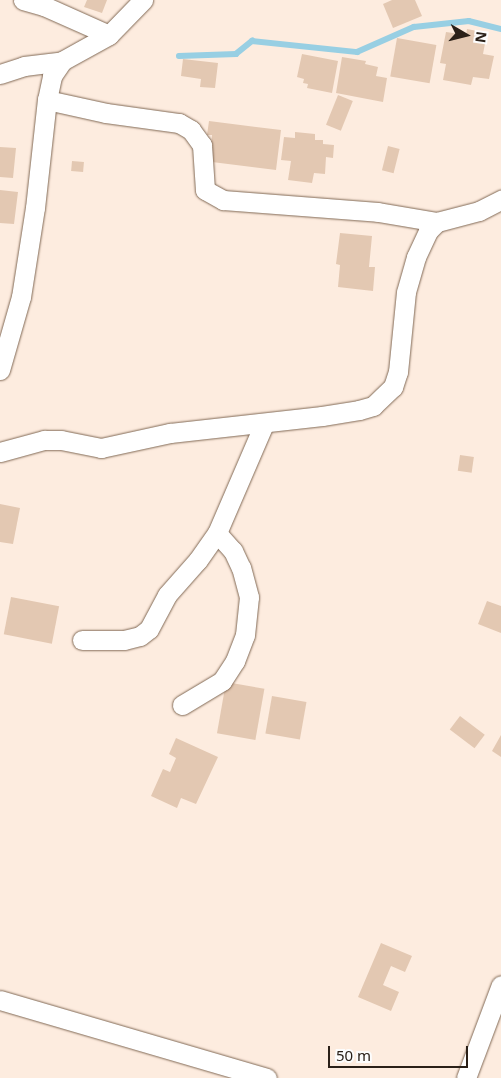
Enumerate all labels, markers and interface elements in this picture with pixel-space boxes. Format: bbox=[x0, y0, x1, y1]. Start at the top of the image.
north arrow bbox=[441, 10, 491, 60]
text: N bbox=[471, 30, 492, 44]
scale bar bbox=[331, 1036, 471, 1068]
text: 50 m bbox=[336, 1045, 371, 1065]

